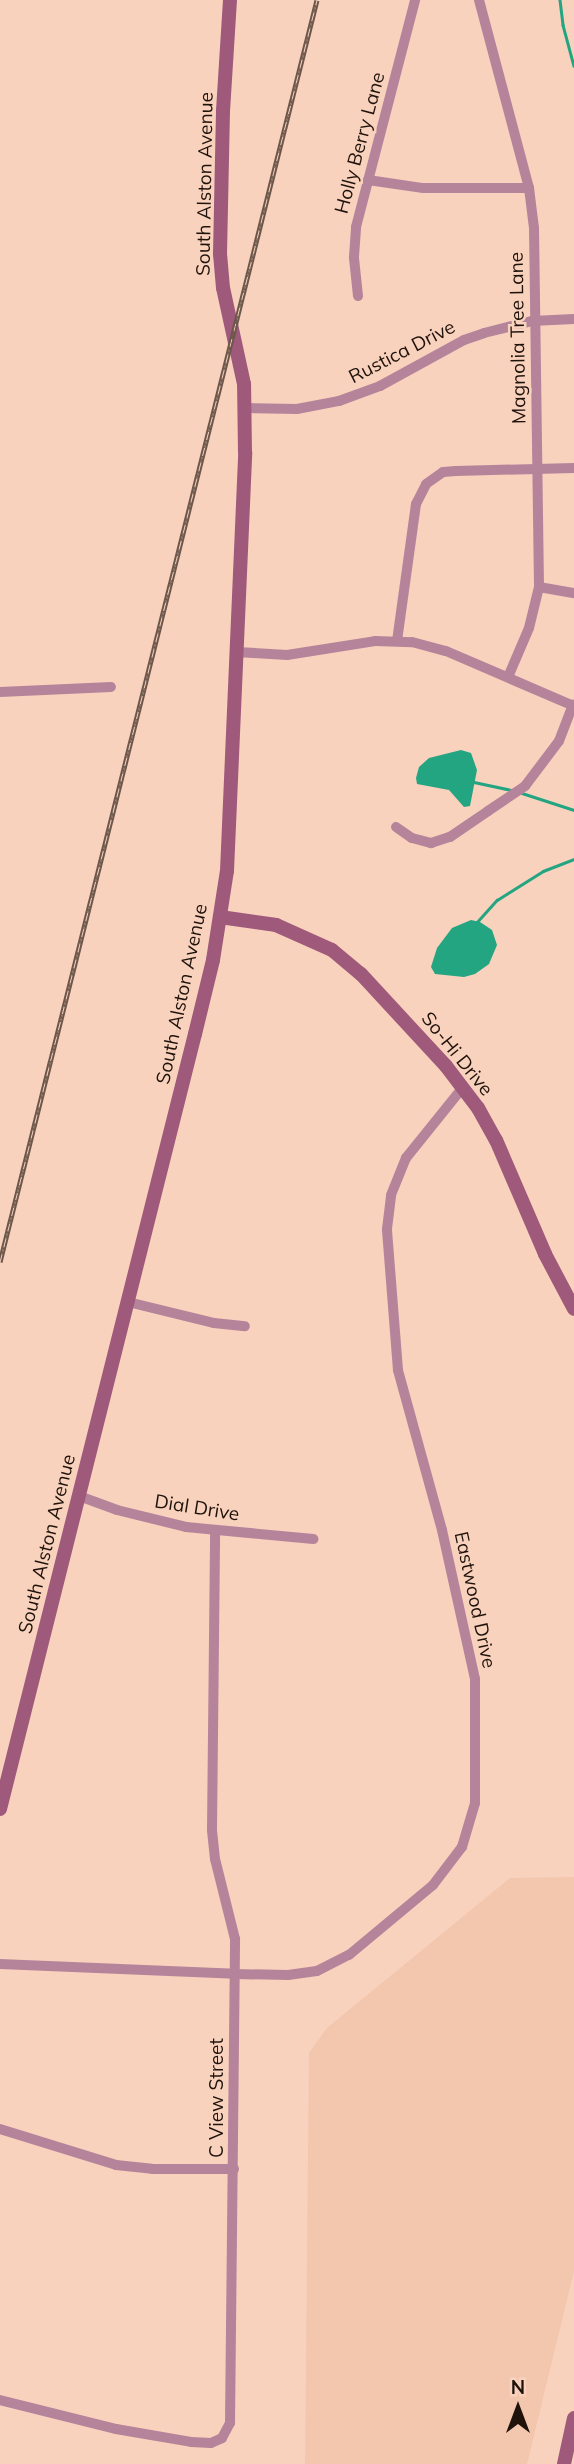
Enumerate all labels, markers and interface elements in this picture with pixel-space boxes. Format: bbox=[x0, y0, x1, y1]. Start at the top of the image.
street label: Holly Berry Lane bbox=[330, 70, 390, 216]
street label: South Alston Avenue bbox=[192, 92, 218, 276]
street label: Magnolia Tree Lane bbox=[505, 252, 531, 424]
street label: Rustica Drive bbox=[345, 315, 459, 389]
street label: South Alston Avenue bbox=[152, 902, 212, 1086]
street label: So-Hi Drive bbox=[416, 1008, 498, 1100]
street label: South Alston Avenue bbox=[14, 1452, 80, 1636]
street label: Dial Drive bbox=[153, 1490, 241, 1526]
street label: Eastwood Drive bbox=[449, 1530, 501, 1670]
street label: C View Street bbox=[206, 2038, 228, 2158]
north arrow bbox=[483, 2373, 553, 2443]
text: N bbox=[511, 2375, 525, 2399]

